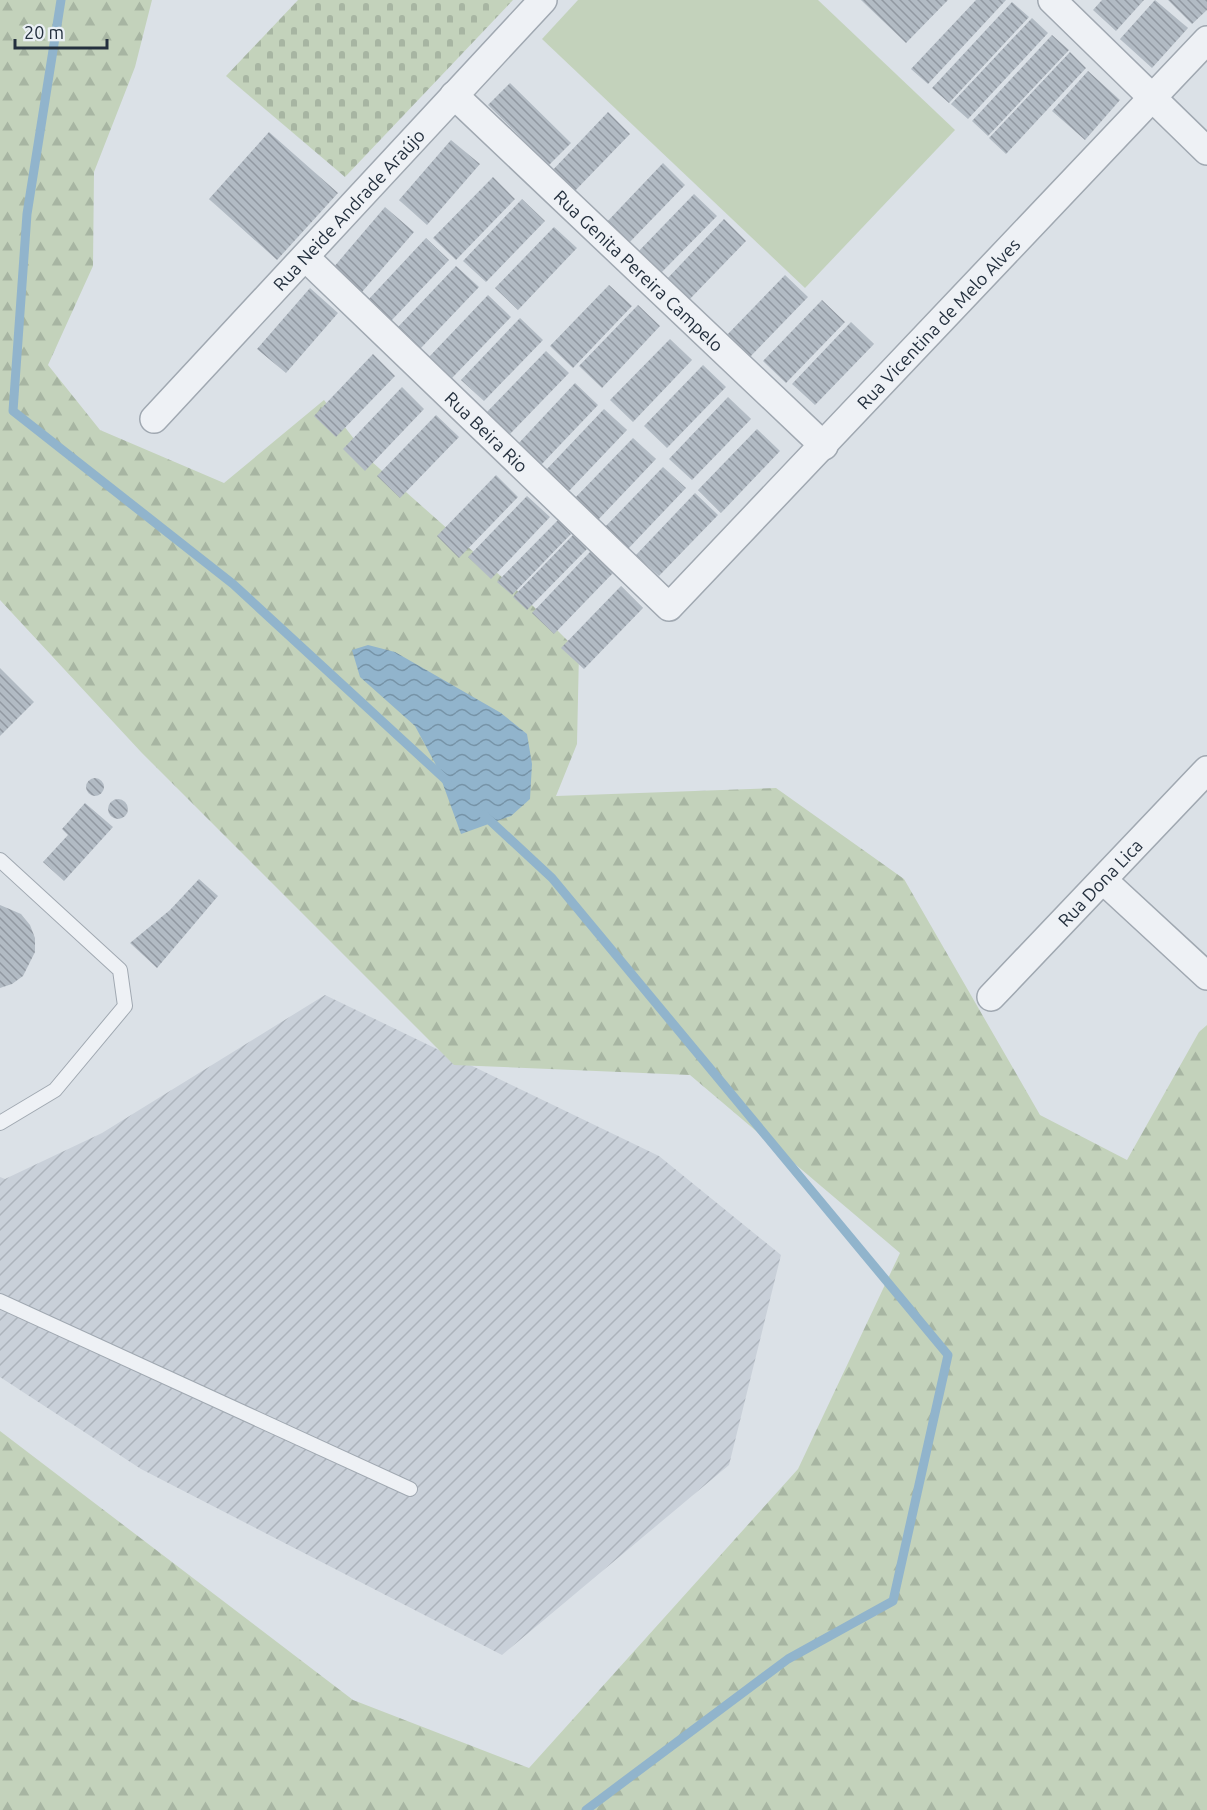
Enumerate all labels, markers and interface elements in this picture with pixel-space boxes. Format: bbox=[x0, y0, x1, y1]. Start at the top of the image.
scale bar bbox=[15, 12, 106, 50]
text: 20 m bbox=[24, 22, 64, 42]
street label: Rua Neide Andrade Araújo bbox=[269, 125, 428, 294]
street label: Rua Genita Pereira Campelo bbox=[550, 186, 728, 355]
street label: Rua Vicentina de Melo Alves bbox=[853, 234, 1024, 413]
street label: Rua Beira Rio bbox=[441, 387, 532, 476]
street label: Rua Dona Lica bbox=[1054, 835, 1146, 930]

